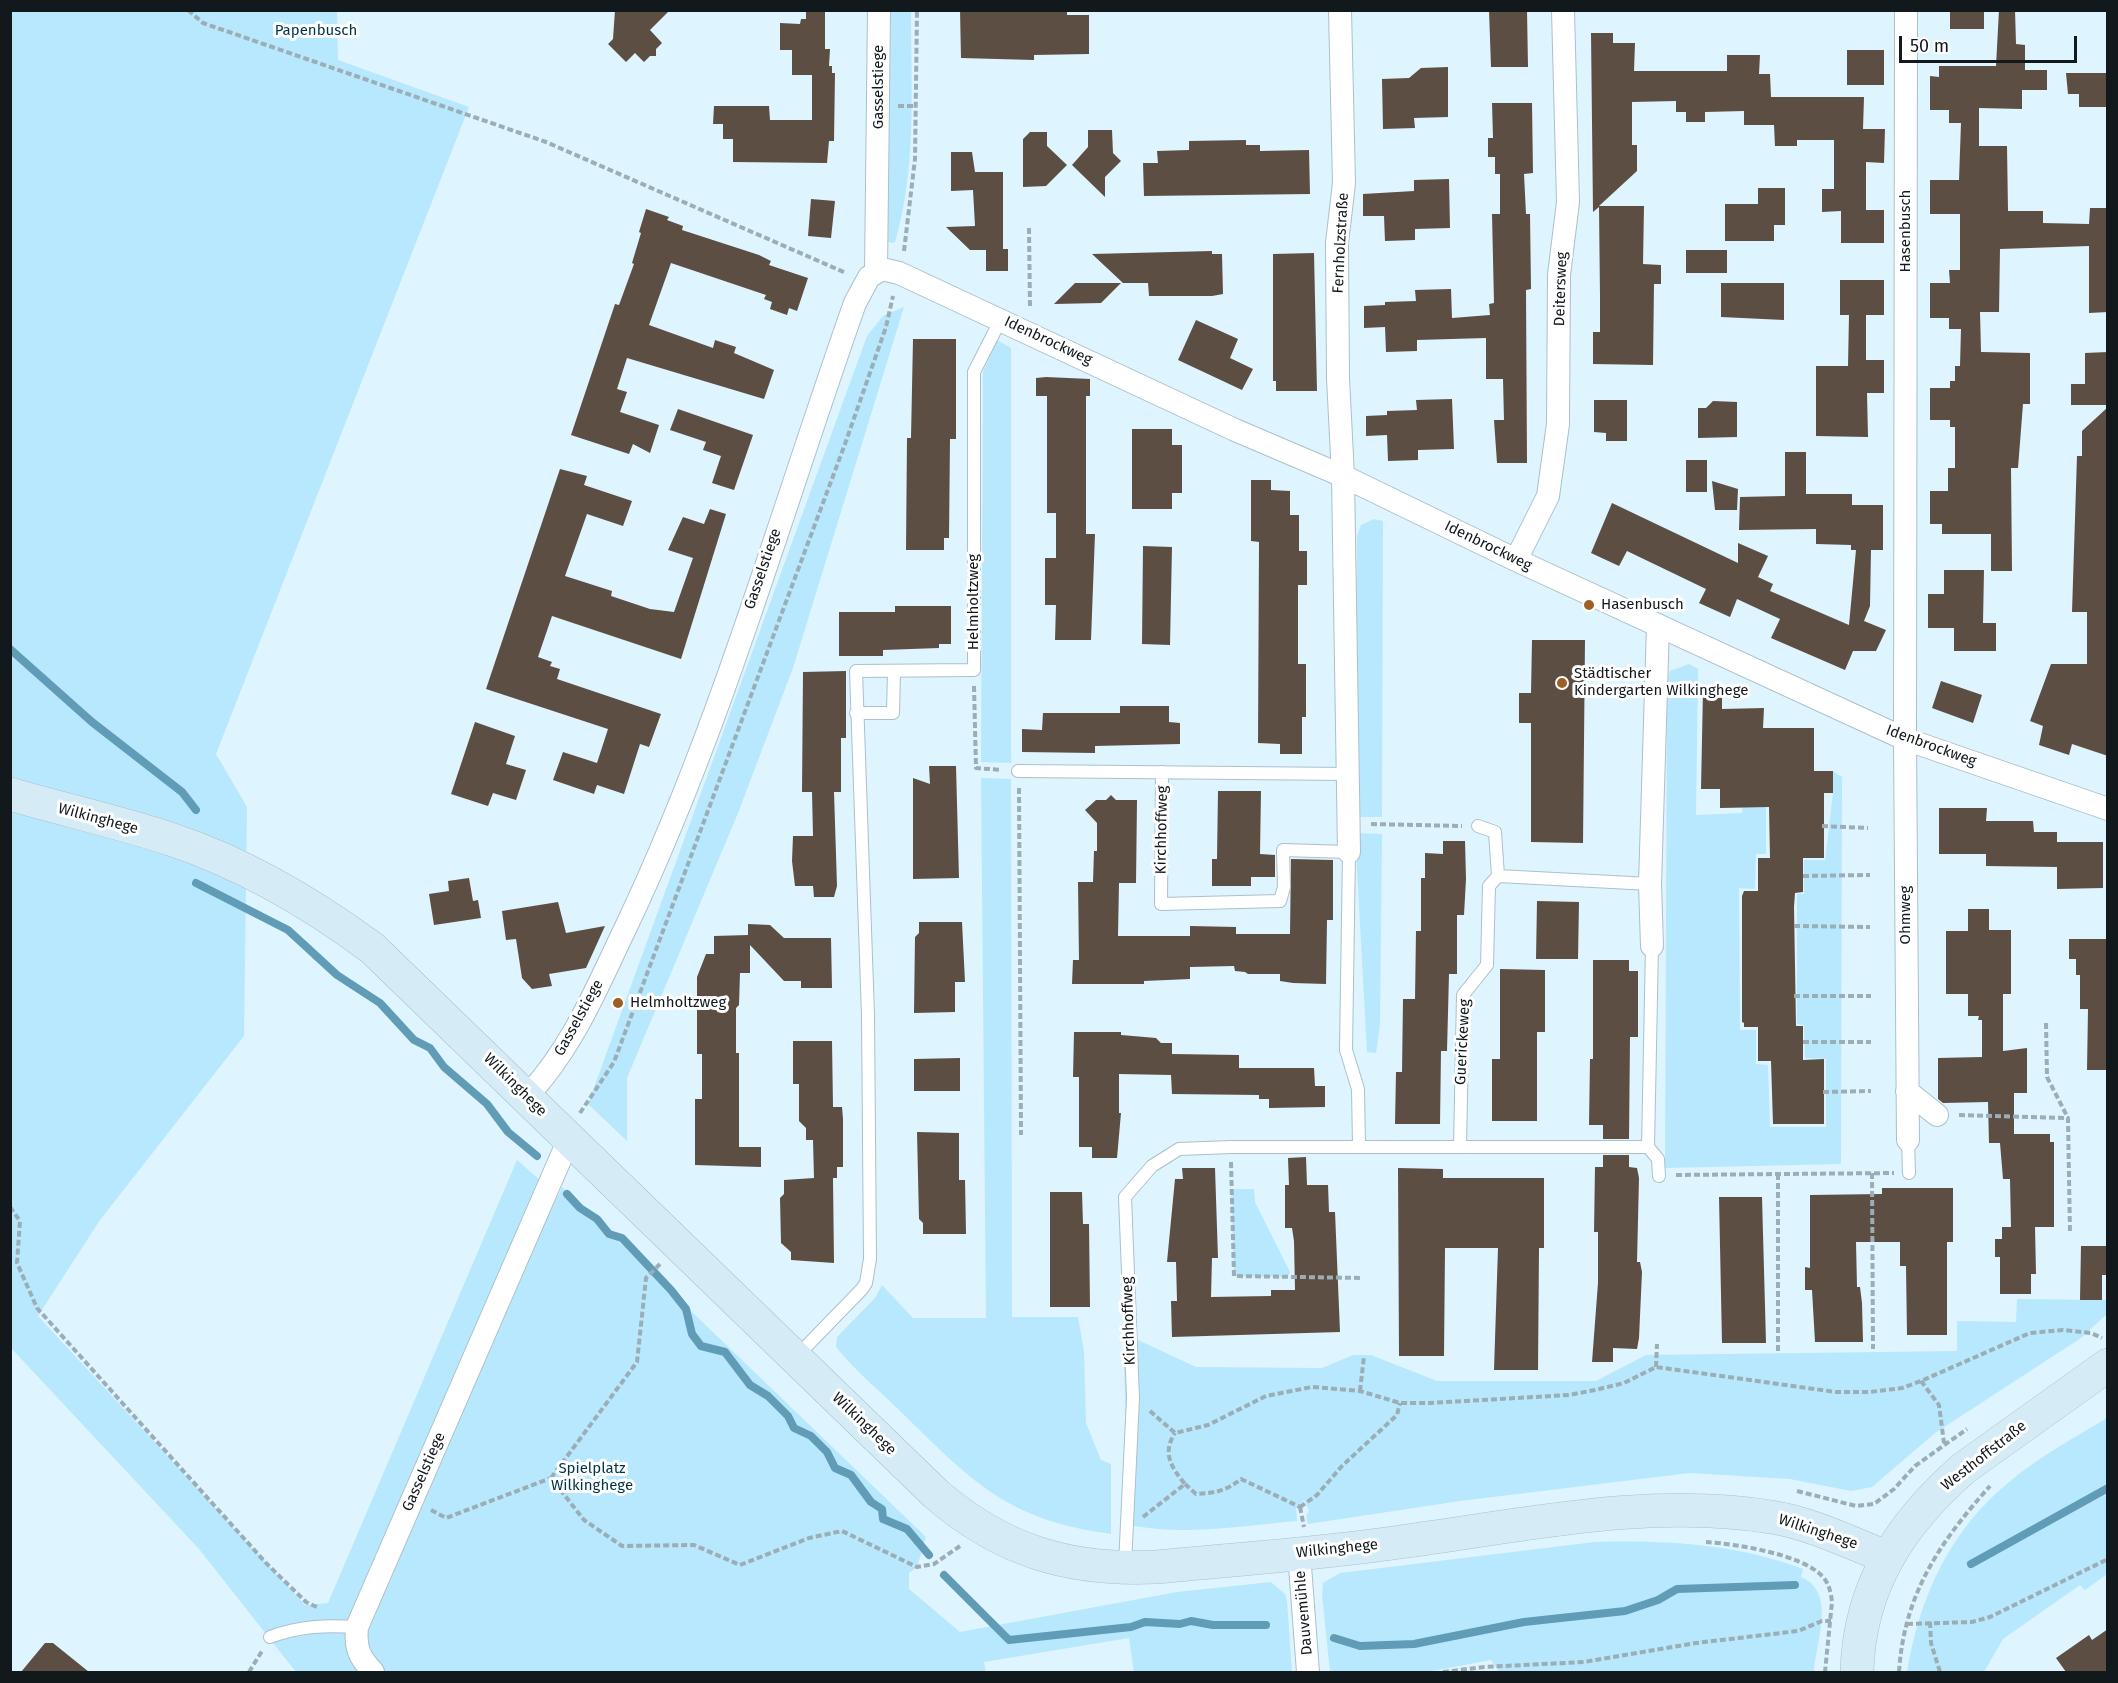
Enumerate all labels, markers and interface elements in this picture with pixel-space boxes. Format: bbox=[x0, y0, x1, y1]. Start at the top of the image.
park label: Papenbusch bbox=[275, 22, 357, 40]
scale bar bbox=[1902, 24, 2080, 62]
text: 50 m bbox=[1910, 35, 1949, 57]
street label: Gasselstiege bbox=[870, 45, 888, 129]
street label: Hasenbusch bbox=[1897, 190, 1915, 272]
street label: Fernholzstraße bbox=[1329, 192, 1353, 294]
street label: Deitersweg bbox=[1551, 251, 1571, 327]
street label: Idenbrockweg bbox=[1001, 313, 1095, 369]
street label: Idenbrockweg bbox=[1441, 517, 1535, 575]
street label: Gasselstiege bbox=[741, 526, 785, 612]
street label: Helmholtzweg bbox=[965, 554, 983, 650]
place label: Hasenbusch bbox=[1601, 596, 1684, 614]
marker: Hasenbusch bbox=[1582, 598, 1596, 612]
place label: Städtischer Kindergarten Wilkinghege bbox=[1574, 665, 1748, 700]
marker: Städtischer Kindergarten Wilkinghege bbox=[1555, 676, 1569, 690]
street label: Idenbrockweg bbox=[1883, 721, 1979, 771]
street label: Kirchhoffweg bbox=[1152, 786, 1172, 874]
street label: Wilkinghege bbox=[56, 800, 140, 838]
street label: Ohmweg bbox=[1897, 886, 1915, 944]
street label: Gasselstiege bbox=[551, 977, 607, 1059]
place label: Helmholtzweg bbox=[630, 994, 726, 1012]
marker: Helmholtzweg bbox=[611, 996, 625, 1010]
street label: Guerickeweg bbox=[1452, 999, 1474, 1085]
street label: Wilkinghege bbox=[480, 1050, 550, 1120]
street label: Kirchhoffweg bbox=[1118, 1276, 1140, 1366]
street label: Wilkinghege bbox=[828, 1389, 900, 1459]
street label: Westhoffstraße bbox=[1938, 1417, 2030, 1495]
street label: Gasselstiege bbox=[399, 1430, 449, 1514]
park label: Spielplatz Wilkinghege bbox=[551, 1460, 633, 1495]
street label: Wilkinghege bbox=[1776, 1511, 1860, 1553]
street label: Wilkinghege bbox=[1295, 1536, 1379, 1562]
street label: Dauvemühle bbox=[1291, 1570, 1317, 1656]

